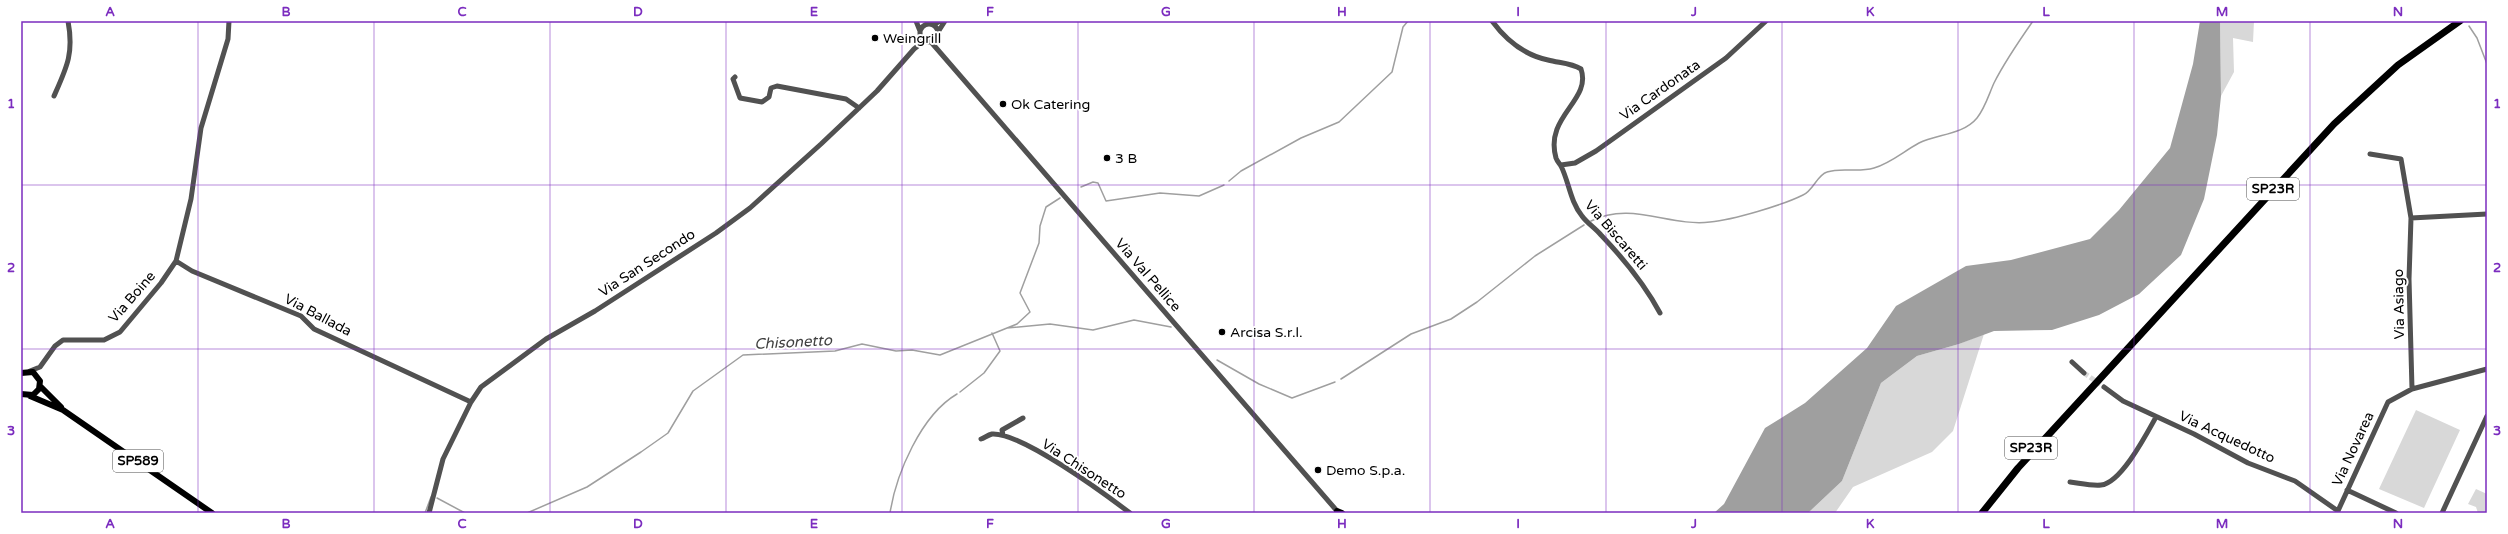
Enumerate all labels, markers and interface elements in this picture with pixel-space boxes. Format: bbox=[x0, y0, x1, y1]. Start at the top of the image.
text: A bbox=[105, 4, 115, 20]
text: B bbox=[281, 4, 291, 20]
text: C bbox=[457, 4, 467, 20]
text: D bbox=[633, 4, 643, 20]
text: E bbox=[810, 4, 818, 20]
text: F bbox=[986, 4, 994, 20]
text: G bbox=[1161, 4, 1171, 20]
text: H bbox=[1337, 4, 1347, 20]
text: I bbox=[1516, 4, 1520, 20]
text: J bbox=[1690, 4, 1697, 20]
text: K bbox=[1866, 4, 1875, 20]
text: L bbox=[2042, 4, 2050, 20]
text: M bbox=[2216, 4, 2228, 20]
text: N bbox=[2393, 4, 2403, 20]
place label: Weingrill bbox=[883, 30, 941, 47]
marker: Weingrill bbox=[870, 33, 880, 43]
street label: Via Cardonata bbox=[1617, 56, 1703, 124]
text: 1 bbox=[7, 96, 15, 112]
place label: Ok Catering bbox=[1011, 96, 1090, 113]
text: 1 bbox=[2493, 96, 2501, 112]
marker: Ok Catering bbox=[998, 99, 1008, 109]
place label: 3 B bbox=[1115, 150, 1137, 167]
marker: 3 B bbox=[1102, 153, 1112, 163]
road number: SP23R bbox=[2247, 178, 2299, 200]
street label: Via Biscaretti bbox=[1581, 197, 1651, 273]
street label: Via San Secondo bbox=[596, 225, 698, 301]
street label: Via Val Pellice bbox=[1112, 235, 1184, 315]
text: 2 bbox=[7, 260, 15, 276]
text: 2 bbox=[2493, 260, 2501, 276]
street label: Via Boine bbox=[105, 268, 159, 326]
street label: Via Asiago bbox=[2390, 269, 2408, 339]
street label: Via Ballada bbox=[281, 290, 355, 340]
place label: Arcisa S.r.l. bbox=[1230, 324, 1303, 341]
marker: Arcisa S.r.l. bbox=[1217, 327, 1227, 337]
water label: Chisonetto bbox=[754, 331, 833, 353]
street label: Via Acquedotto bbox=[2176, 407, 2278, 467]
street label: Via Novarea bbox=[2328, 409, 2378, 489]
text: 3 bbox=[7, 423, 15, 439]
text: 3 bbox=[2493, 423, 2501, 439]
street label: Via Chisonetto bbox=[1039, 435, 1129, 503]
road number: SP23R bbox=[2005, 437, 2057, 459]
road number: SP589 bbox=[113, 450, 163, 472]
place label: Demo S.p.a. bbox=[1326, 462, 1405, 479]
marker: Demo S.p.a. bbox=[1313, 465, 1323, 475]
text: A bbox=[105, 516, 115, 532]
text: B bbox=[281, 516, 291, 532]
text: C bbox=[457, 516, 467, 532]
text: D bbox=[633, 516, 643, 532]
text: E bbox=[810, 516, 818, 532]
text: F bbox=[986, 516, 994, 532]
text: G bbox=[1161, 516, 1171, 532]
text: H bbox=[1337, 516, 1347, 532]
text: I bbox=[1516, 516, 1520, 532]
text: J bbox=[1690, 516, 1697, 532]
text: K bbox=[1866, 516, 1875, 532]
text: L bbox=[2042, 516, 2050, 532]
text: M bbox=[2216, 516, 2228, 532]
text: N bbox=[2393, 516, 2403, 532]

